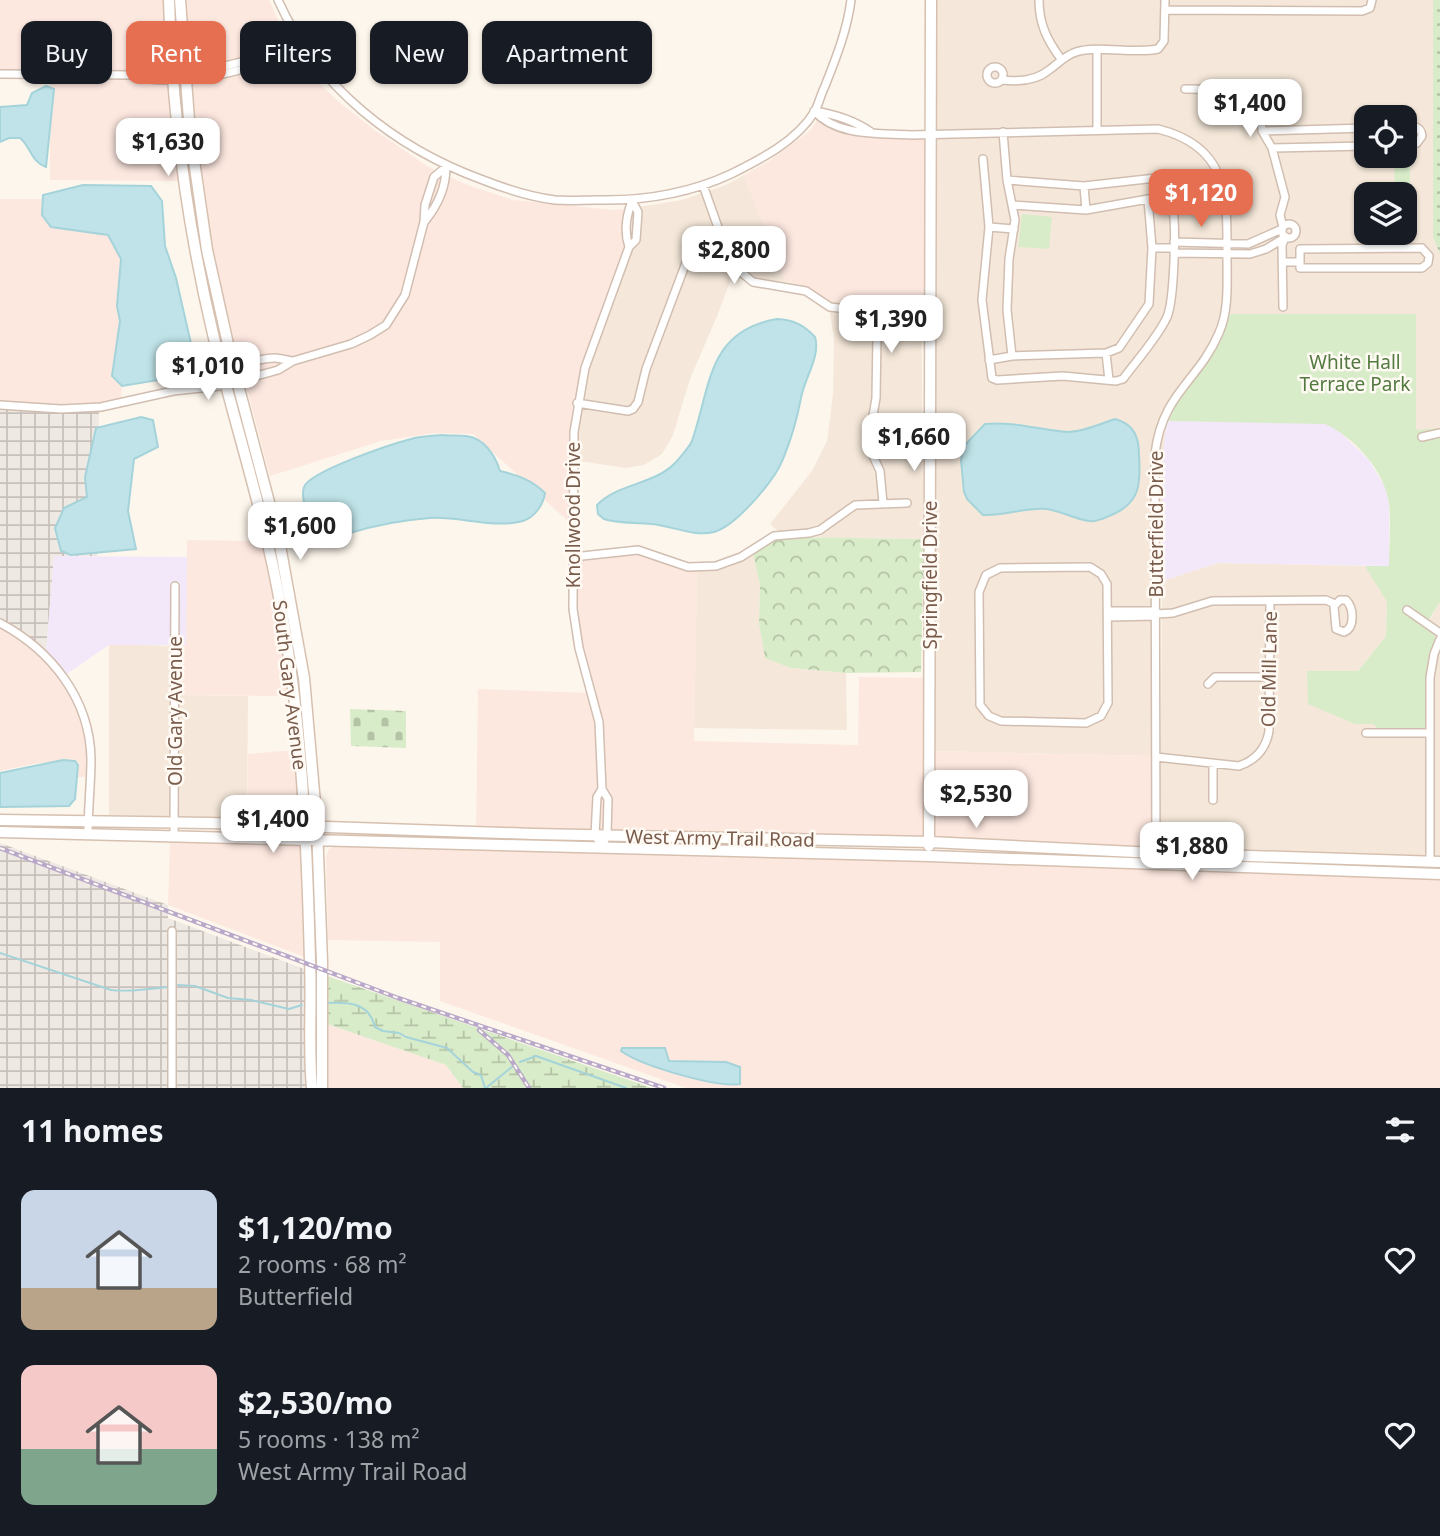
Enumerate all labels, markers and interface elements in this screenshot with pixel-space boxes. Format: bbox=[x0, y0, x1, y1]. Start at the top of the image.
chip: Buy bbox=[21, 21, 112, 84]
chip: Rent bbox=[126, 21, 226, 84]
chip: Filters bbox=[240, 21, 356, 84]
chip: New bbox=[370, 21, 468, 84]
chip: Apartment bbox=[482, 21, 652, 84]
pin: $1,400 bbox=[1193, 80, 1307, 139]
text: $1,400 bbox=[1214, 86, 1286, 118]
map controls bbox=[1354, 105, 1417, 245]
button: locate bbox=[1354, 105, 1417, 168]
pin: $1,630 bbox=[111, 118, 225, 178]
text: $1,630 bbox=[132, 125, 204, 157]
pin: $1,120 bbox=[1144, 170, 1258, 229]
text: $1,120 bbox=[1165, 176, 1237, 208]
button: layers bbox=[1354, 182, 1417, 245]
pin: $2,800 bbox=[677, 226, 791, 286]
text: $2,800 bbox=[698, 233, 770, 265]
pin: $1,390 bbox=[834, 296, 948, 355]
text: $1,390 bbox=[855, 302, 927, 334]
pin: $1,010 bbox=[151, 342, 265, 402]
text: $1,010 bbox=[172, 349, 244, 381]
park label: White Hall Terrace Park bbox=[1300, 349, 1410, 397]
pin: $1,660 bbox=[857, 414, 971, 473]
text: $1,660 bbox=[878, 420, 950, 452]
street label: Knollwood Drive bbox=[560, 442, 586, 588]
street label: Butterfield Drive bbox=[1143, 450, 1169, 598]
street label: Springfield Drive bbox=[917, 501, 943, 649]
pin: $1,600 bbox=[243, 503, 357, 562]
text: $1,600 bbox=[264, 509, 336, 541]
street label: South Gary Avenue bbox=[267, 599, 313, 771]
street label: Old Mill Lane bbox=[1255, 611, 1283, 727]
street label: Old Gary Avenue bbox=[162, 636, 188, 786]
pin: $2,530 bbox=[919, 770, 1033, 830]
text: $2,530 bbox=[940, 777, 1012, 809]
pin: $1,400 bbox=[216, 796, 330, 855]
text: $1,400 bbox=[237, 802, 309, 834]
pin: $1,880 bbox=[1135, 822, 1249, 882]
street label: West Army Trail Road bbox=[625, 823, 815, 853]
text: $1,880 bbox=[1156, 829, 1228, 861]
text: 11 homes bbox=[21, 1110, 164, 1151]
icon: filters bbox=[1381, 1111, 1419, 1149]
text: $1,120/mo bbox=[238, 1207, 393, 1248]
icon: home bbox=[77, 1218, 161, 1302]
icon: heart bbox=[1381, 1241, 1419, 1279]
text: 2 rooms · 68 m² bbox=[238, 1248, 407, 1280]
text: Butterfield bbox=[238, 1280, 353, 1312]
text: $2,530/mo bbox=[238, 1382, 393, 1423]
icon: home bbox=[77, 1393, 161, 1477]
icon: heart bbox=[1381, 1416, 1419, 1454]
text: 5 rooms · 138 m² bbox=[238, 1423, 420, 1455]
text: West Army Trail Road bbox=[238, 1455, 467, 1487]

